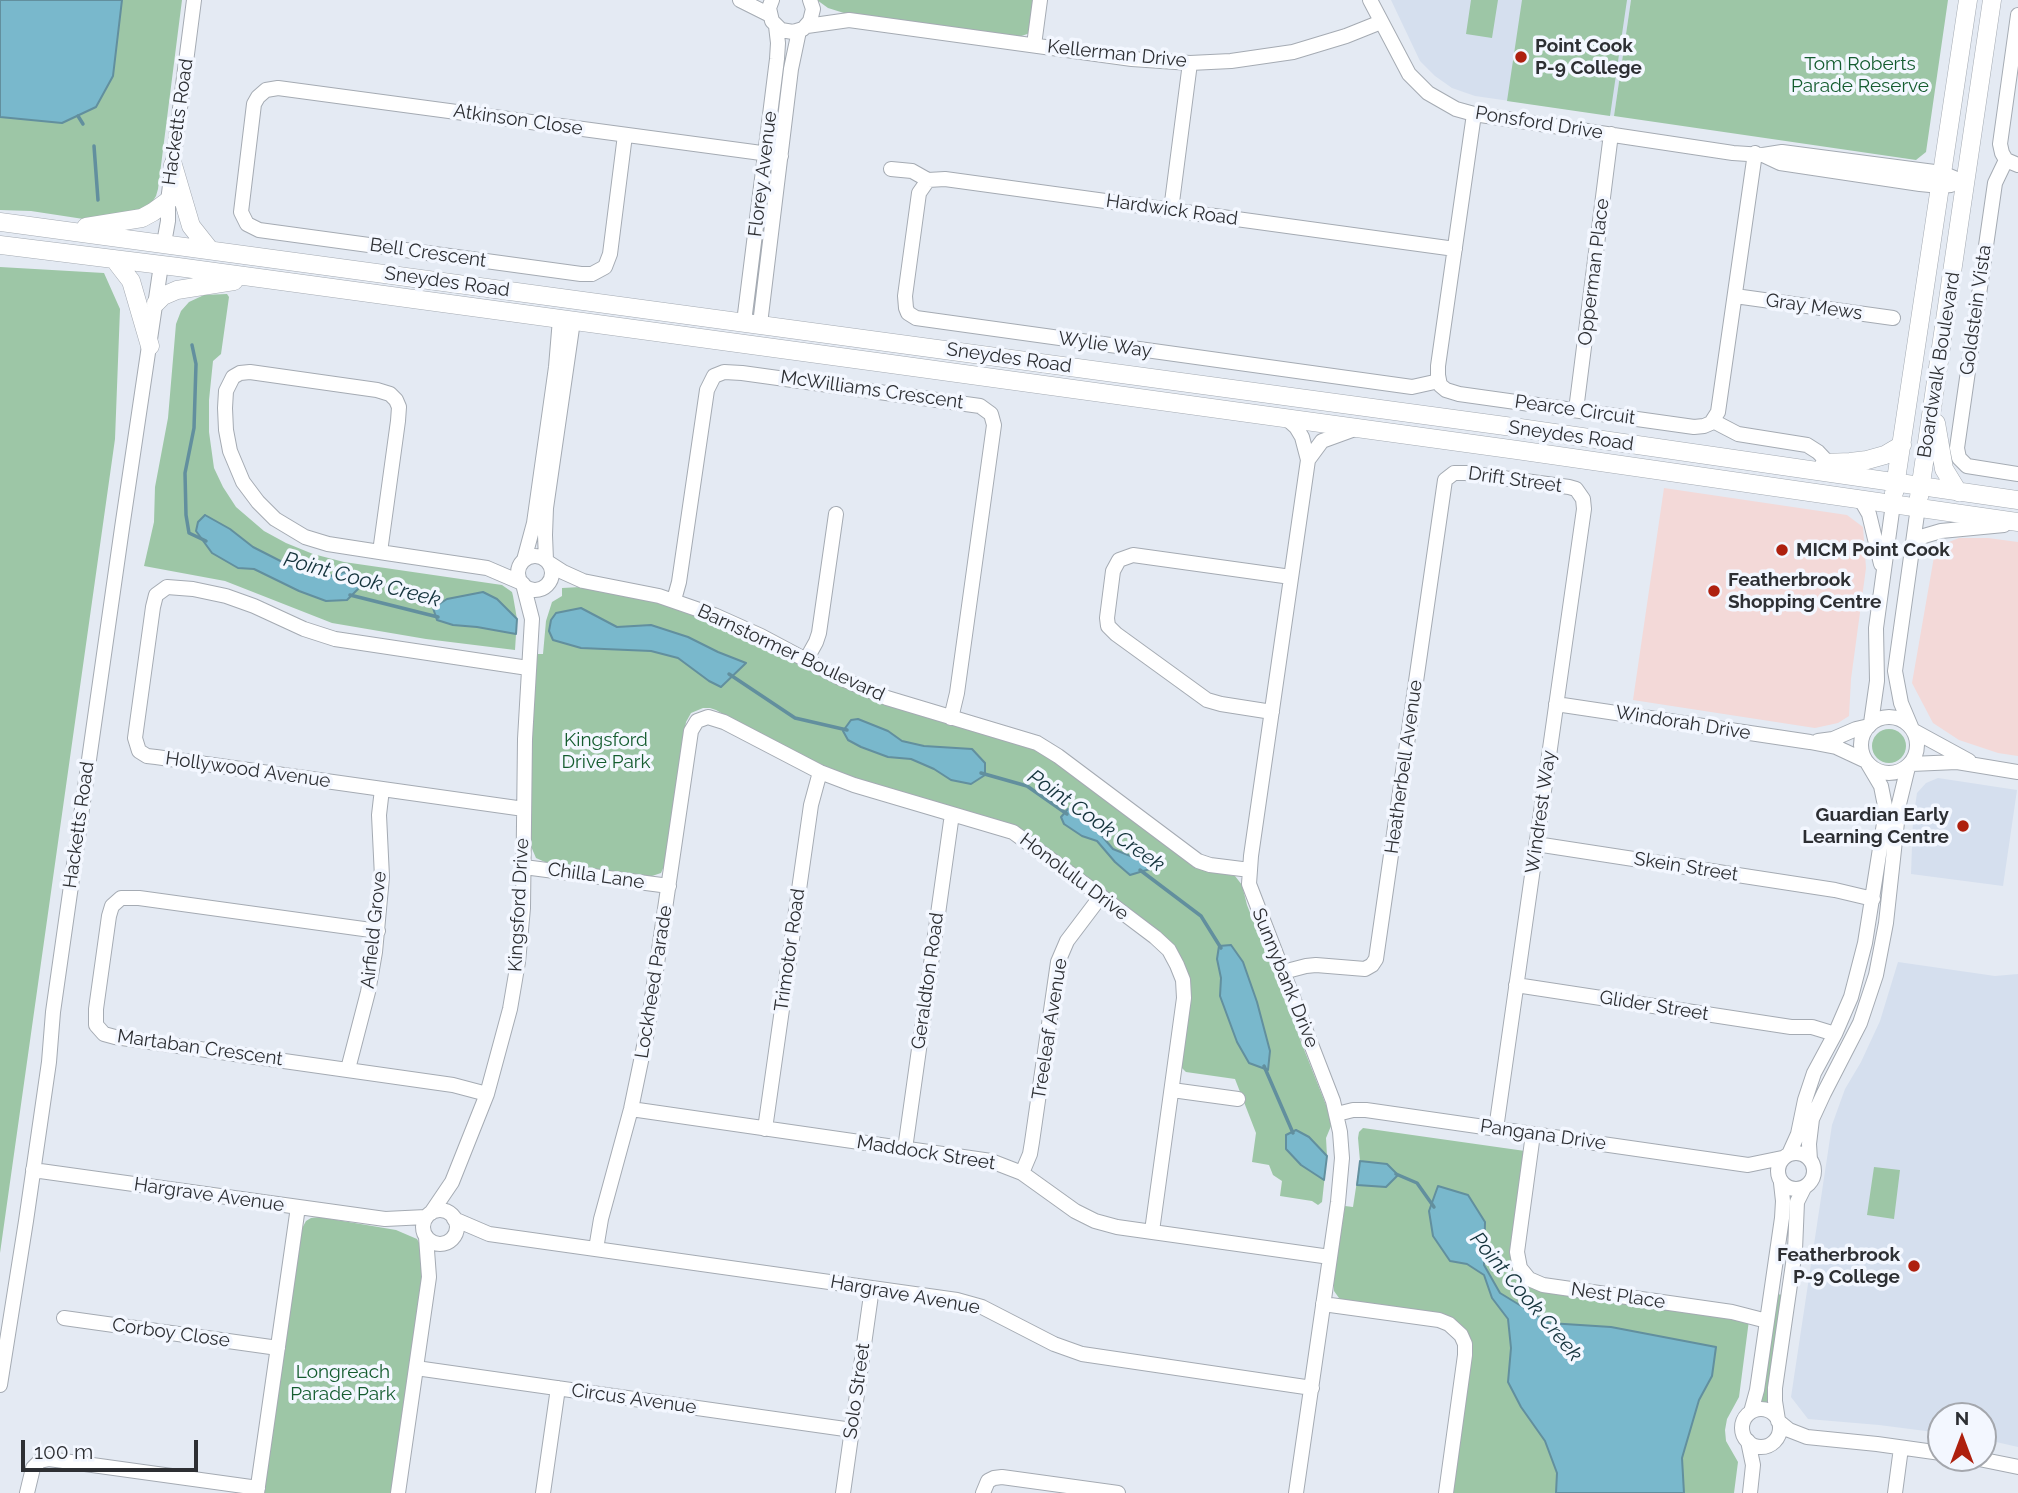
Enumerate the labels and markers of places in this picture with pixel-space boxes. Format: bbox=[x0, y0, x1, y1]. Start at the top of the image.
place label: Point Cook P-9 College bbox=[1535, 35, 1642, 79]
marker: Point Cook P-9 College bbox=[1513, 49, 1529, 65]
place label: MICM Point Cook bbox=[1796, 539, 1950, 561]
marker: MICM Point Cook bbox=[1774, 542, 1790, 558]
place label: Featherbrook Shopping Centre bbox=[1728, 569, 1881, 613]
marker: Featherbrook Shopping Centre bbox=[1706, 583, 1722, 599]
place label: Guardian Early Learning Centre bbox=[1802, 804, 1949, 848]
marker: Guardian Early Learning Centre bbox=[1955, 818, 1971, 834]
place label: Featherbrook P-9 College bbox=[1777, 1244, 1900, 1288]
marker: Featherbrook P-9 College bbox=[1906, 1258, 1922, 1274]

